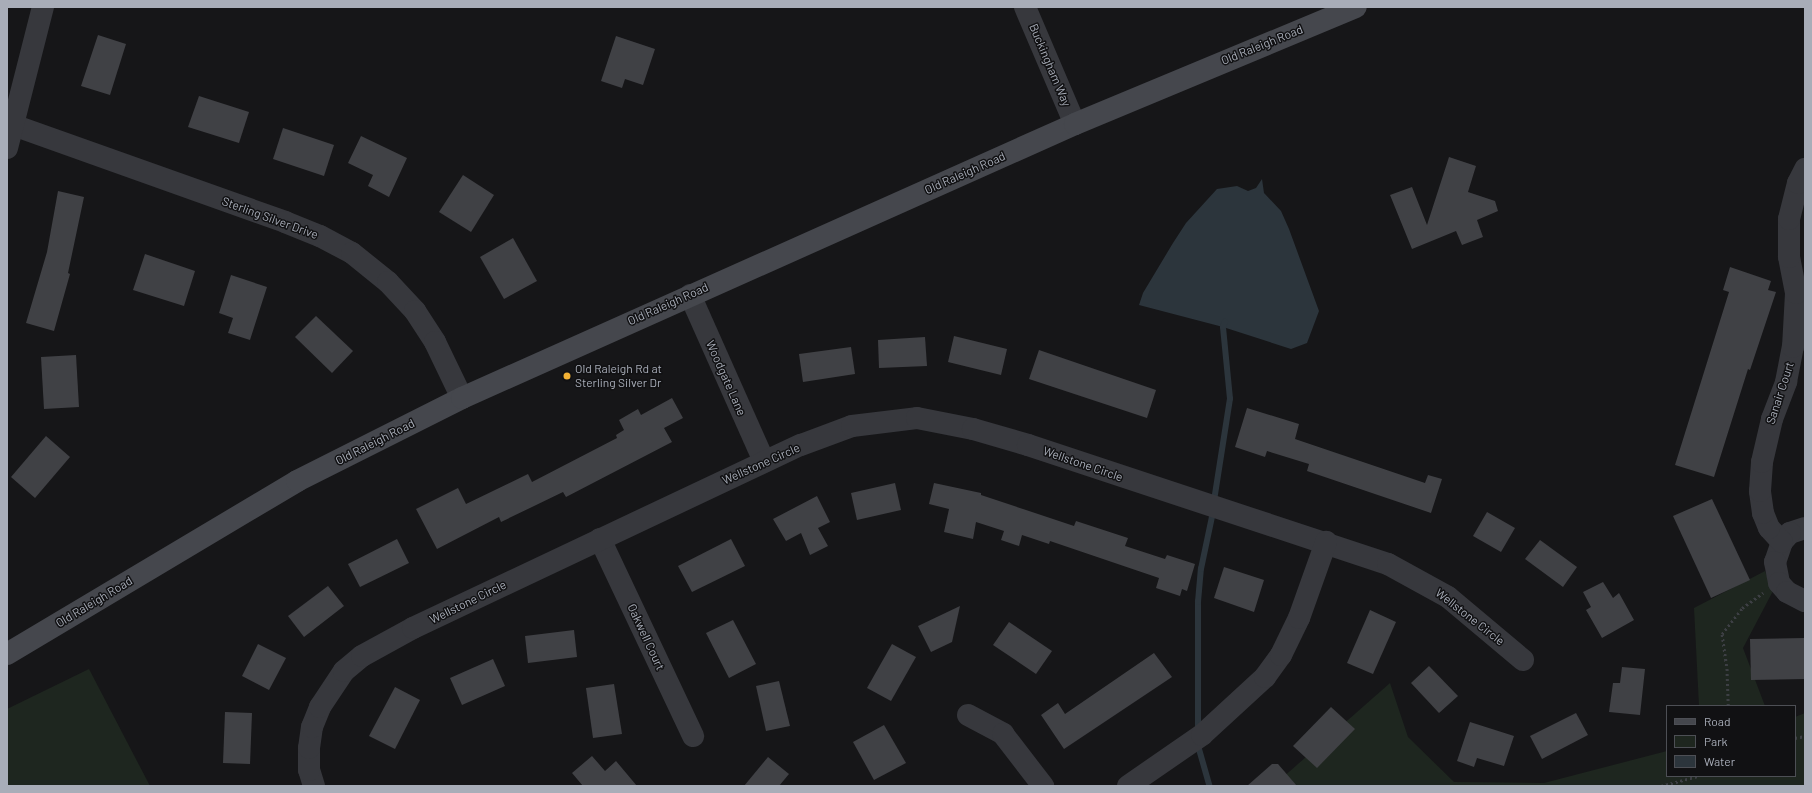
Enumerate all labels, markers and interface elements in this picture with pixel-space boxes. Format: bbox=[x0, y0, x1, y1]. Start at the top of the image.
street label: Buckingham Way bbox=[1026, 21, 1074, 109]
street label: Old Raleigh Road bbox=[1219, 22, 1305, 68]
street label: Old Raleigh Road bbox=[922, 149, 1008, 197]
street label: Sterling Silver Drive bbox=[220, 194, 320, 242]
street label: Old Raleigh Road bbox=[625, 280, 711, 328]
street label: Woodgate Lane bbox=[703, 338, 749, 418]
street label: Sanair Court bbox=[1763, 360, 1797, 426]
place label: Old Raleigh Rd at Sterling Silver Dr bbox=[575, 362, 662, 390]
marker: Old Raleigh Rd at Sterling Silver Dr bbox=[562, 371, 572, 381]
street label: Old Raleigh Road bbox=[333, 416, 417, 468]
street label: Wellstone Circle bbox=[720, 440, 802, 488]
street label: Wellstone Circle bbox=[1041, 444, 1125, 484]
street label: Old Raleigh Road bbox=[53, 574, 135, 630]
street label: Wellstone Circle bbox=[427, 577, 509, 627]
street label: Wellstone Circle bbox=[1433, 586, 1507, 648]
street label: Oakwell Court bbox=[624, 602, 668, 672]
legend bbox=[1666, 705, 1796, 777]
text: Road bbox=[1704, 714, 1731, 728]
text: Park bbox=[1704, 734, 1728, 748]
text: Water bbox=[1704, 754, 1735, 768]

